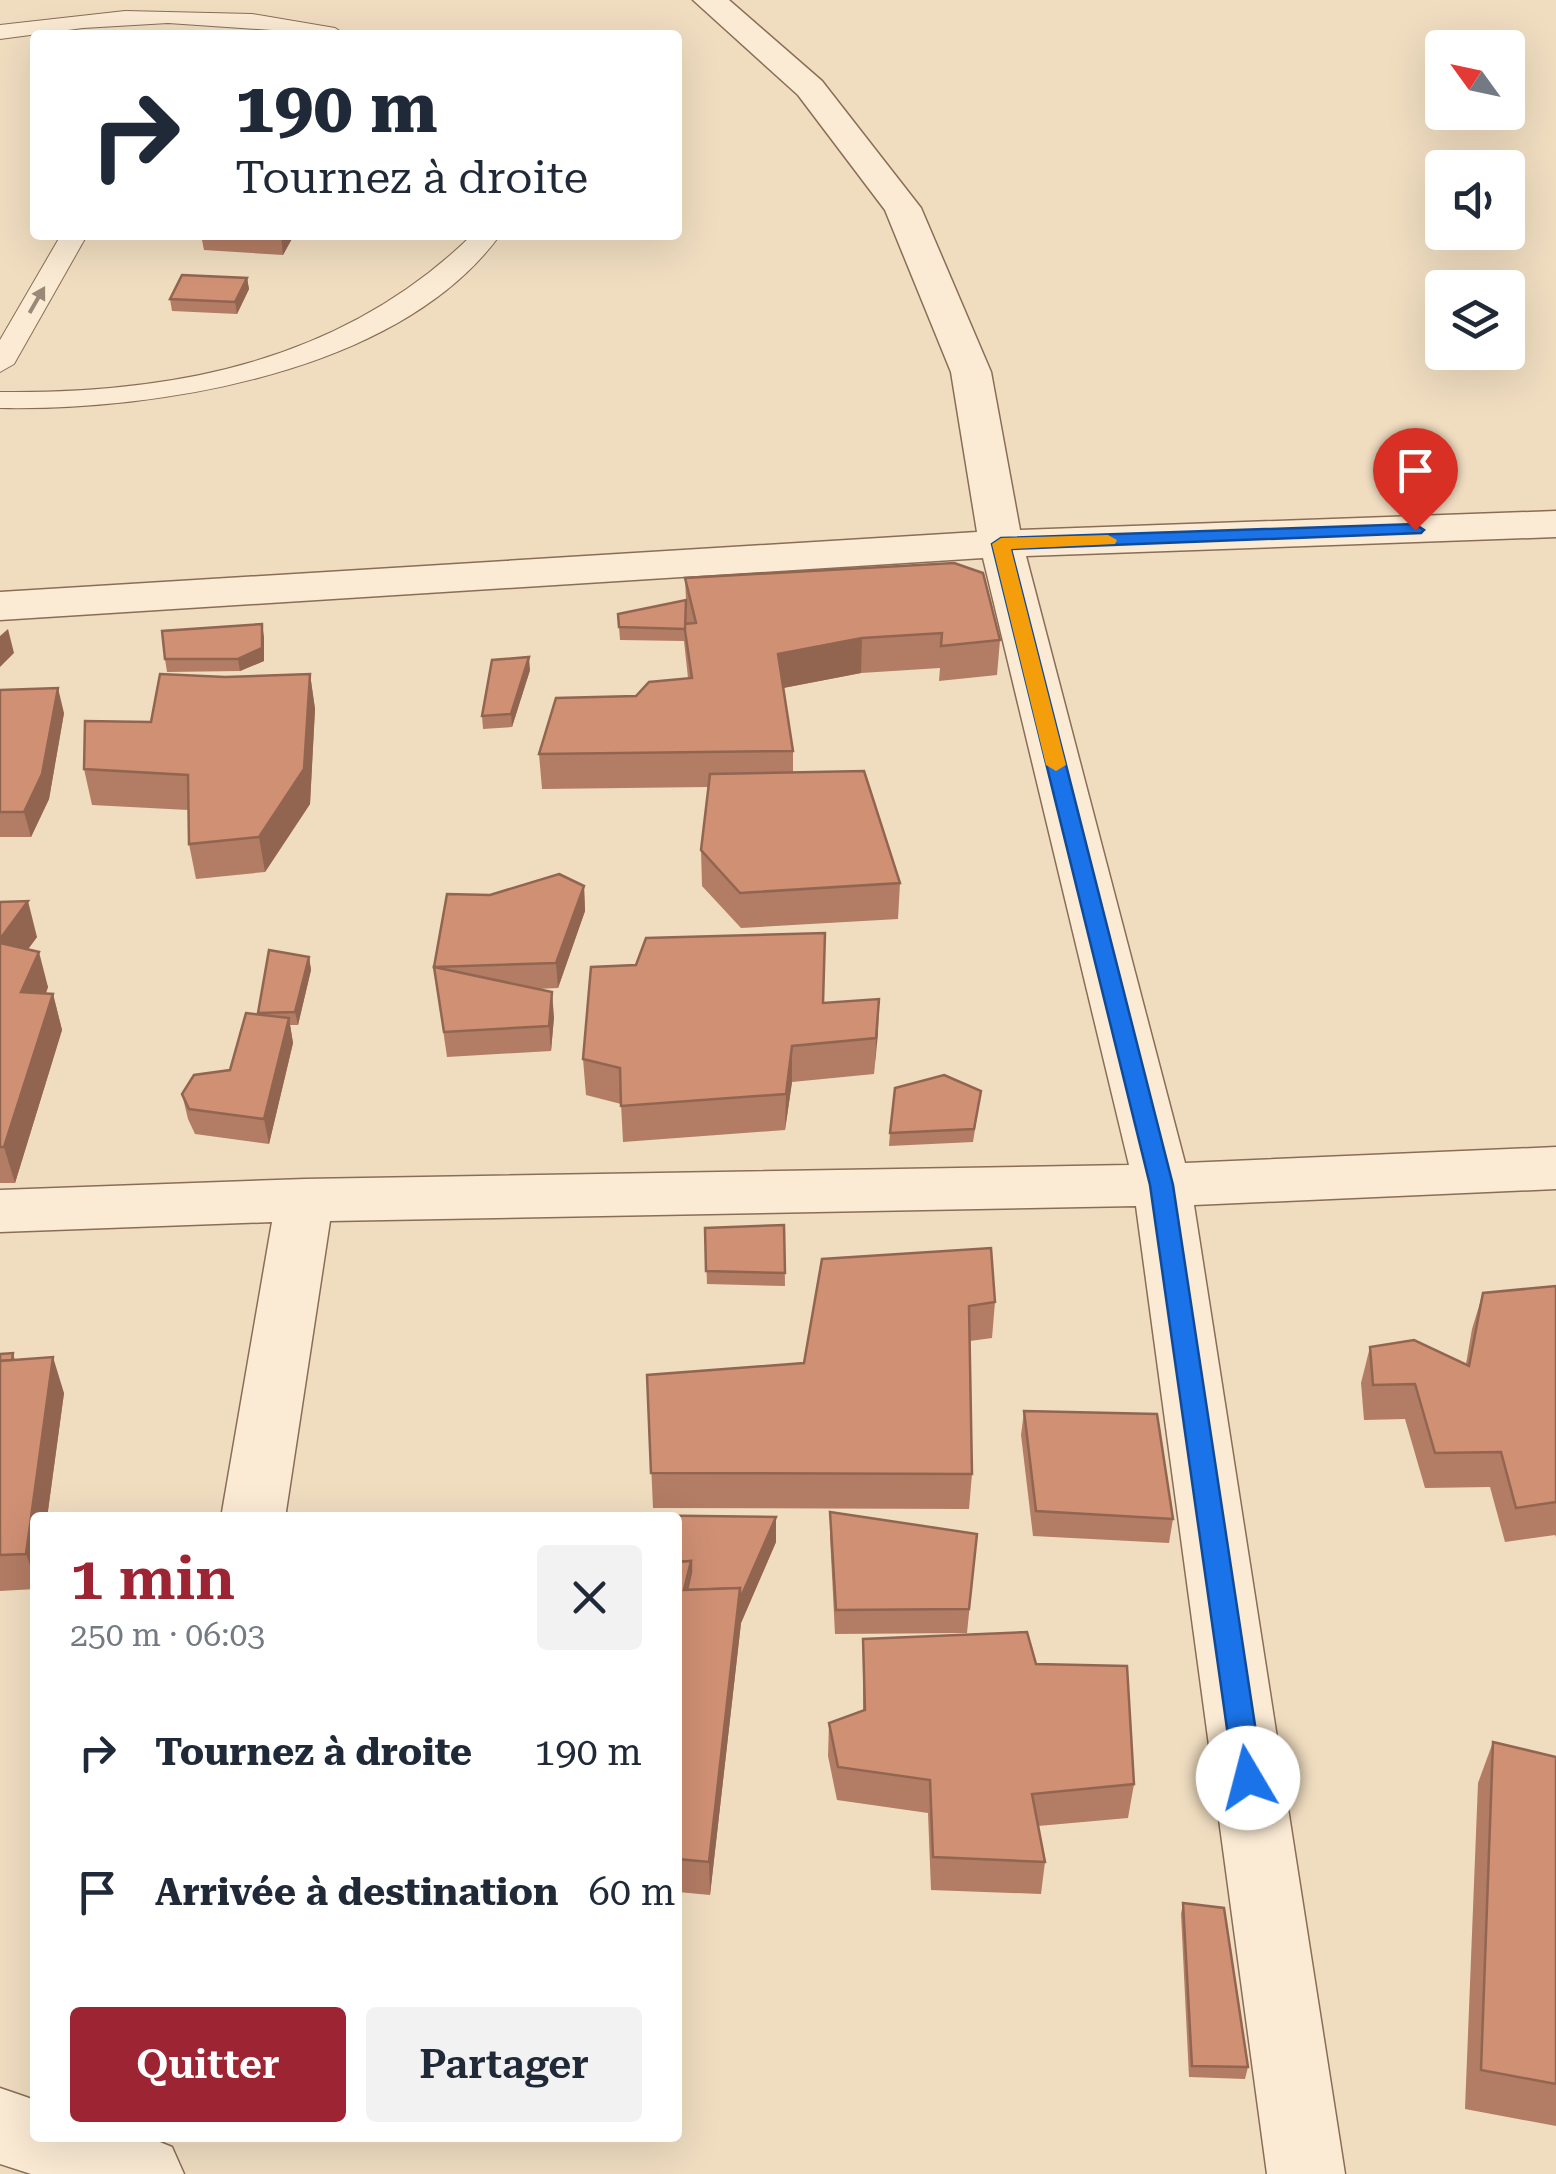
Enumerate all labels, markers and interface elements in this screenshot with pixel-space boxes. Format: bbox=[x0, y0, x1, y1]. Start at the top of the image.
north arrow bbox=[1425, 30, 1525, 130]
map controls bbox=[1425, 30, 1525, 370]
text: 190 m bbox=[235, 67, 438, 149]
icon: right bbox=[70, 70, 200, 200]
button: sound bbox=[1425, 150, 1525, 250]
text: Tournez à droite bbox=[235, 151, 588, 204]
button: layers bbox=[1425, 270, 1525, 370]
one-way arrow bbox=[28, 285, 45, 314]
pin bbox=[1373, 428, 1458, 531]
icon: arrive bbox=[1388, 443, 1443, 498]
text: 1 min bbox=[70, 1543, 235, 1614]
button: close bbox=[537, 1545, 642, 1650]
text: 250 m · 06:03 bbox=[70, 1616, 265, 1654]
icon: right bbox=[70, 1725, 125, 1780]
position arrow bbox=[1196, 1726, 1300, 1830]
text: Tournez à droite bbox=[155, 1730, 472, 1774]
text: 190 m bbox=[534, 1730, 642, 1774]
icon: arrive bbox=[70, 1865, 125, 1920]
text: Arrivée à destination bbox=[155, 1870, 559, 1914]
text: 60 m bbox=[589, 1870, 675, 1914]
button: Quitter bbox=[70, 2007, 346, 2122]
button: Partager bbox=[366, 2007, 642, 2122]

